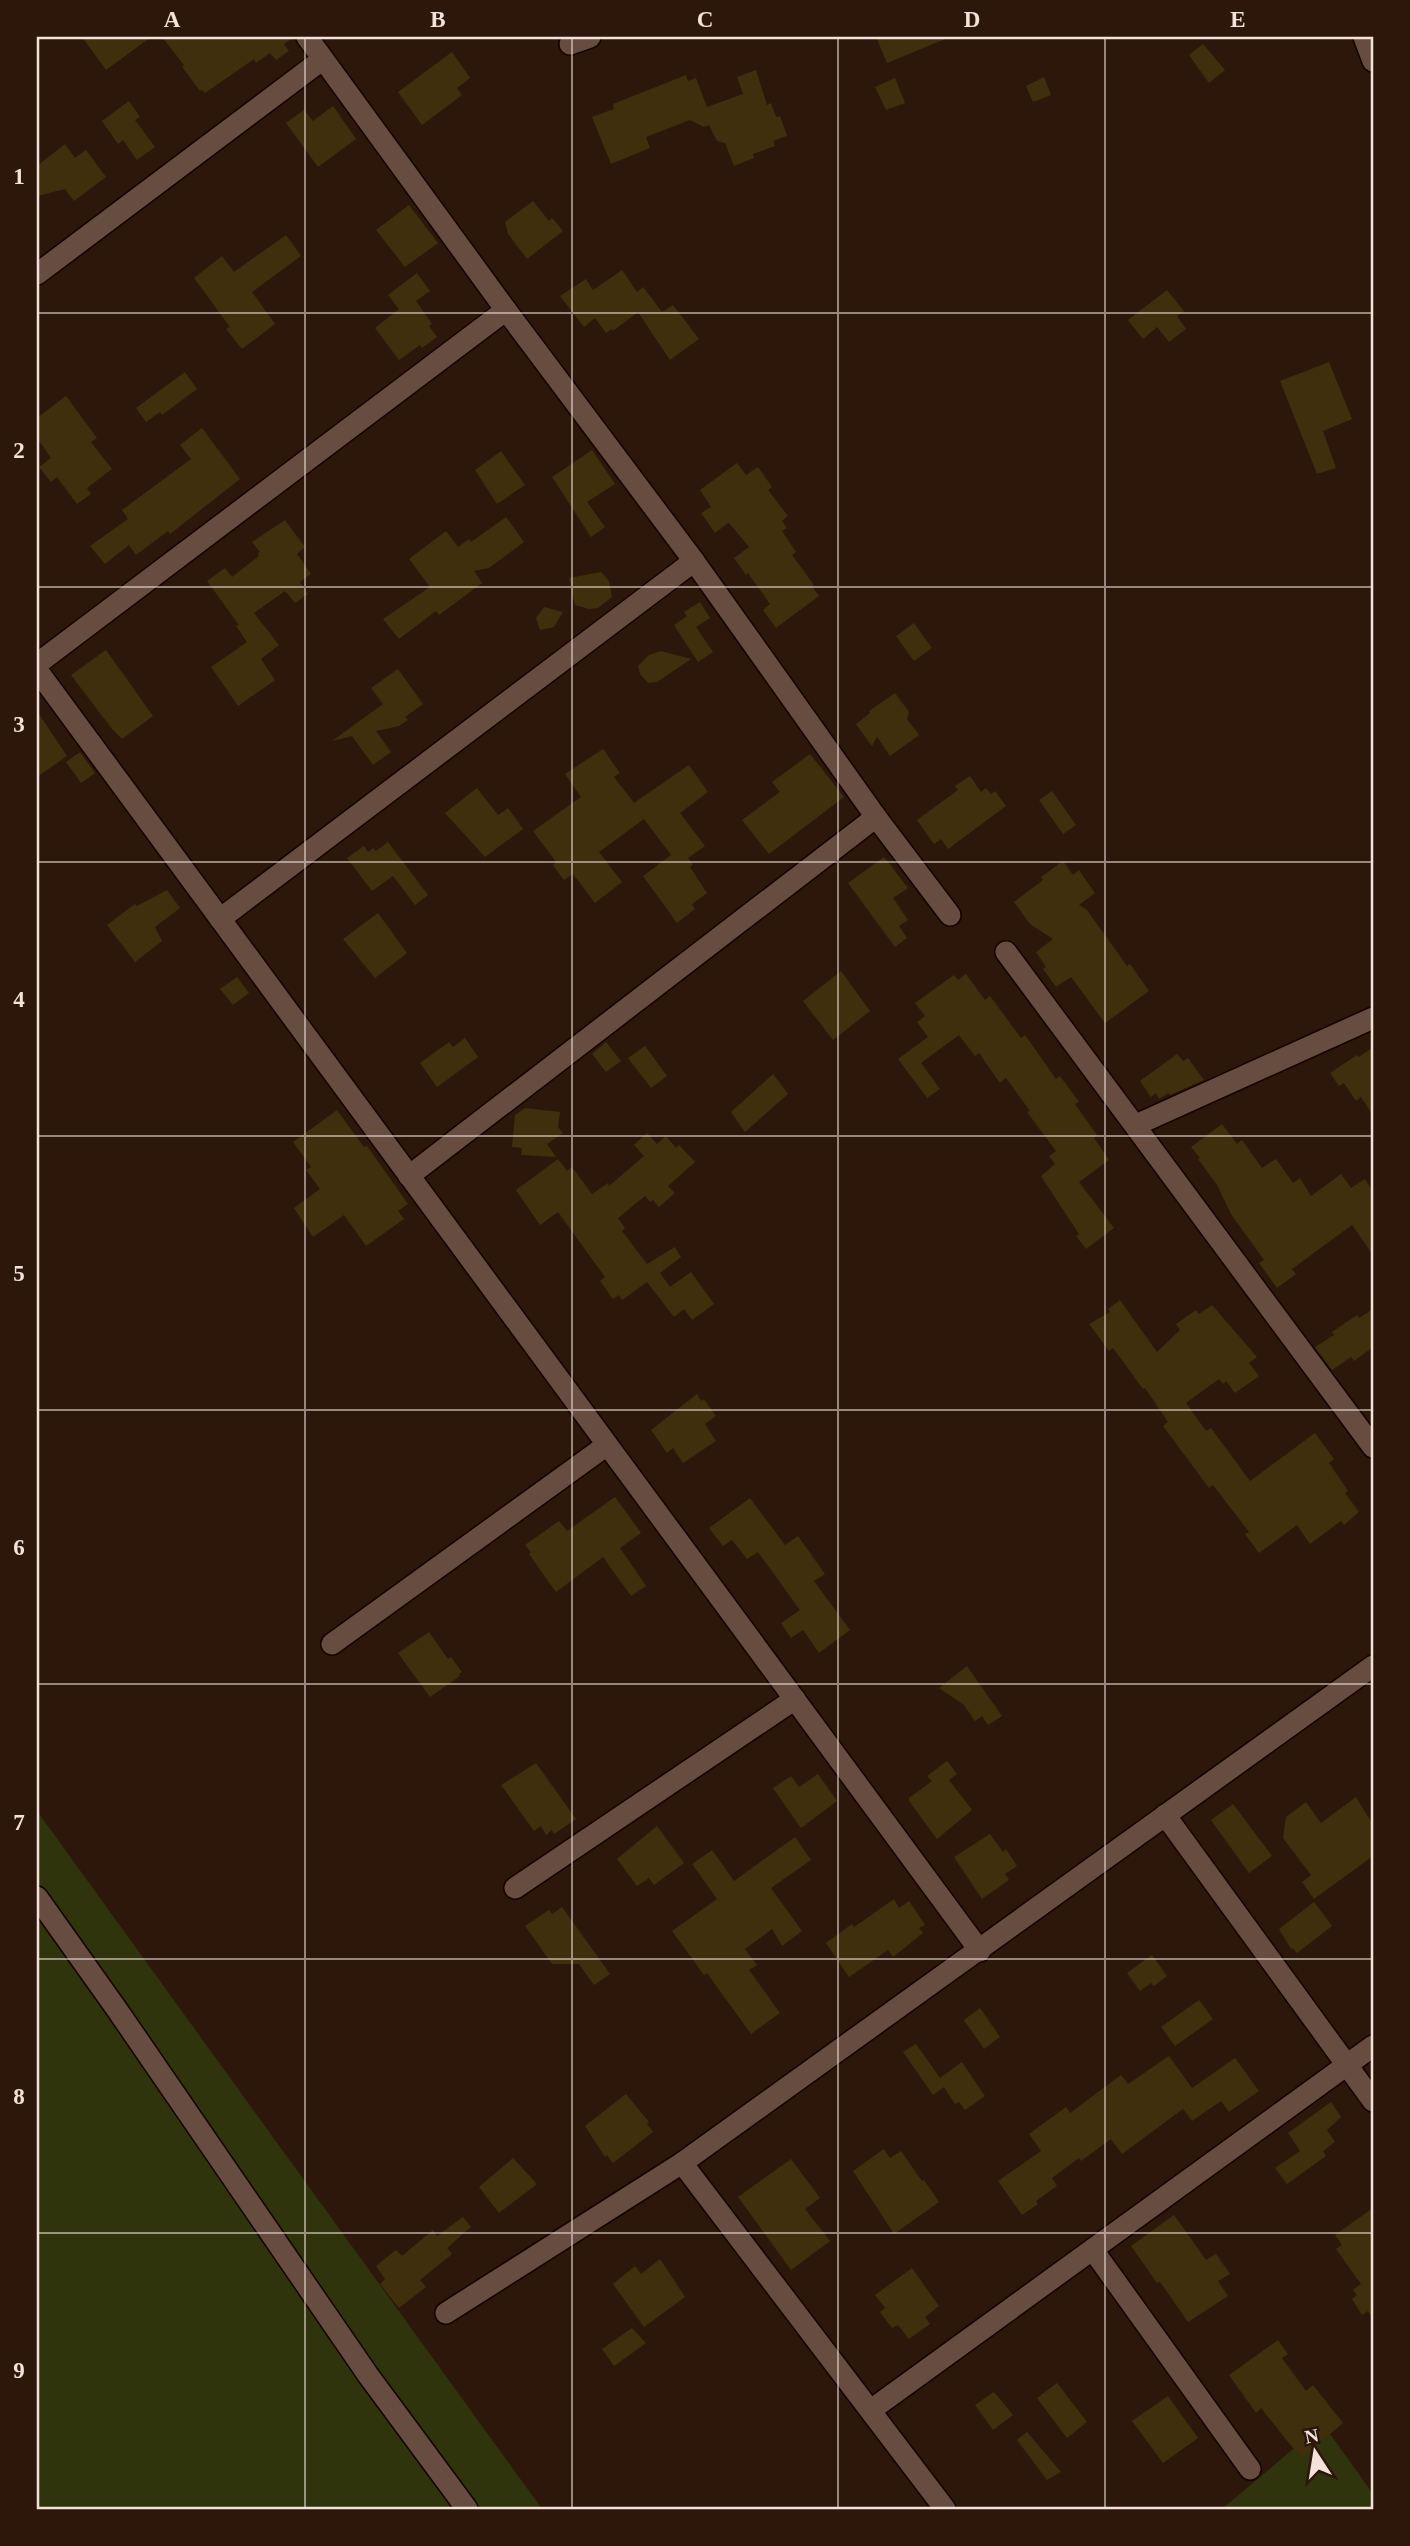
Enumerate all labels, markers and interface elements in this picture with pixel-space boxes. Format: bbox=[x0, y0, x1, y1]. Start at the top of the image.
text: A bbox=[164, 7, 181, 32]
text: B bbox=[430, 7, 446, 32]
text: C bbox=[697, 7, 713, 32]
text: D bbox=[964, 7, 980, 32]
text: E bbox=[1230, 7, 1246, 32]
text: 1 bbox=[13, 164, 25, 189]
text: 2 bbox=[13, 438, 25, 463]
text: 3 bbox=[13, 712, 25, 737]
text: 4 bbox=[13, 987, 25, 1012]
text: 5 bbox=[13, 1261, 25, 1286]
text: 6 bbox=[13, 1535, 25, 1560]
text: 7 bbox=[13, 1810, 25, 1835]
text: 8 bbox=[13, 2084, 25, 2109]
text: 9 bbox=[13, 2358, 25, 2383]
north arrow bbox=[1280, 2416, 1350, 2486]
text: N bbox=[1303, 2424, 1321, 2448]

